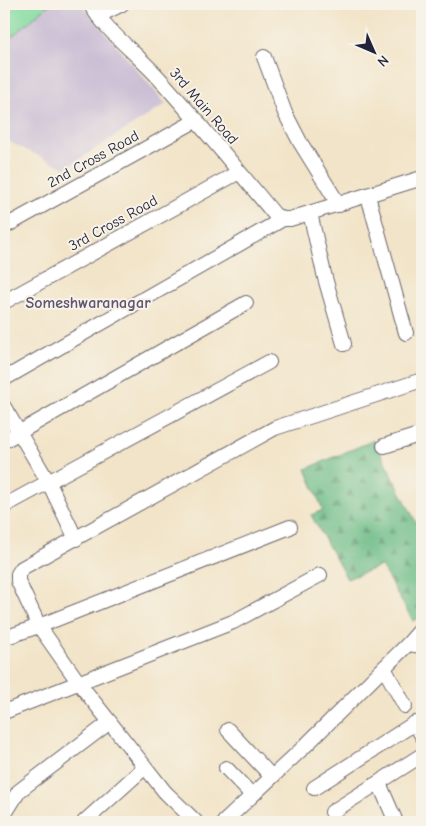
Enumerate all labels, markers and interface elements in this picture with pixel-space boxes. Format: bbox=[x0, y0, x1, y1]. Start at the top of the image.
north arrow bbox=[348, 28, 398, 78]
text: N bbox=[374, 52, 392, 70]
street label: 3rd Main Road bbox=[166, 64, 242, 148]
street label: 2nd Cross Road bbox=[44, 126, 142, 192]
street label: 3rd Cross Road bbox=[65, 191, 161, 255]
district label: Someshwaranagar bbox=[25, 294, 151, 312]

